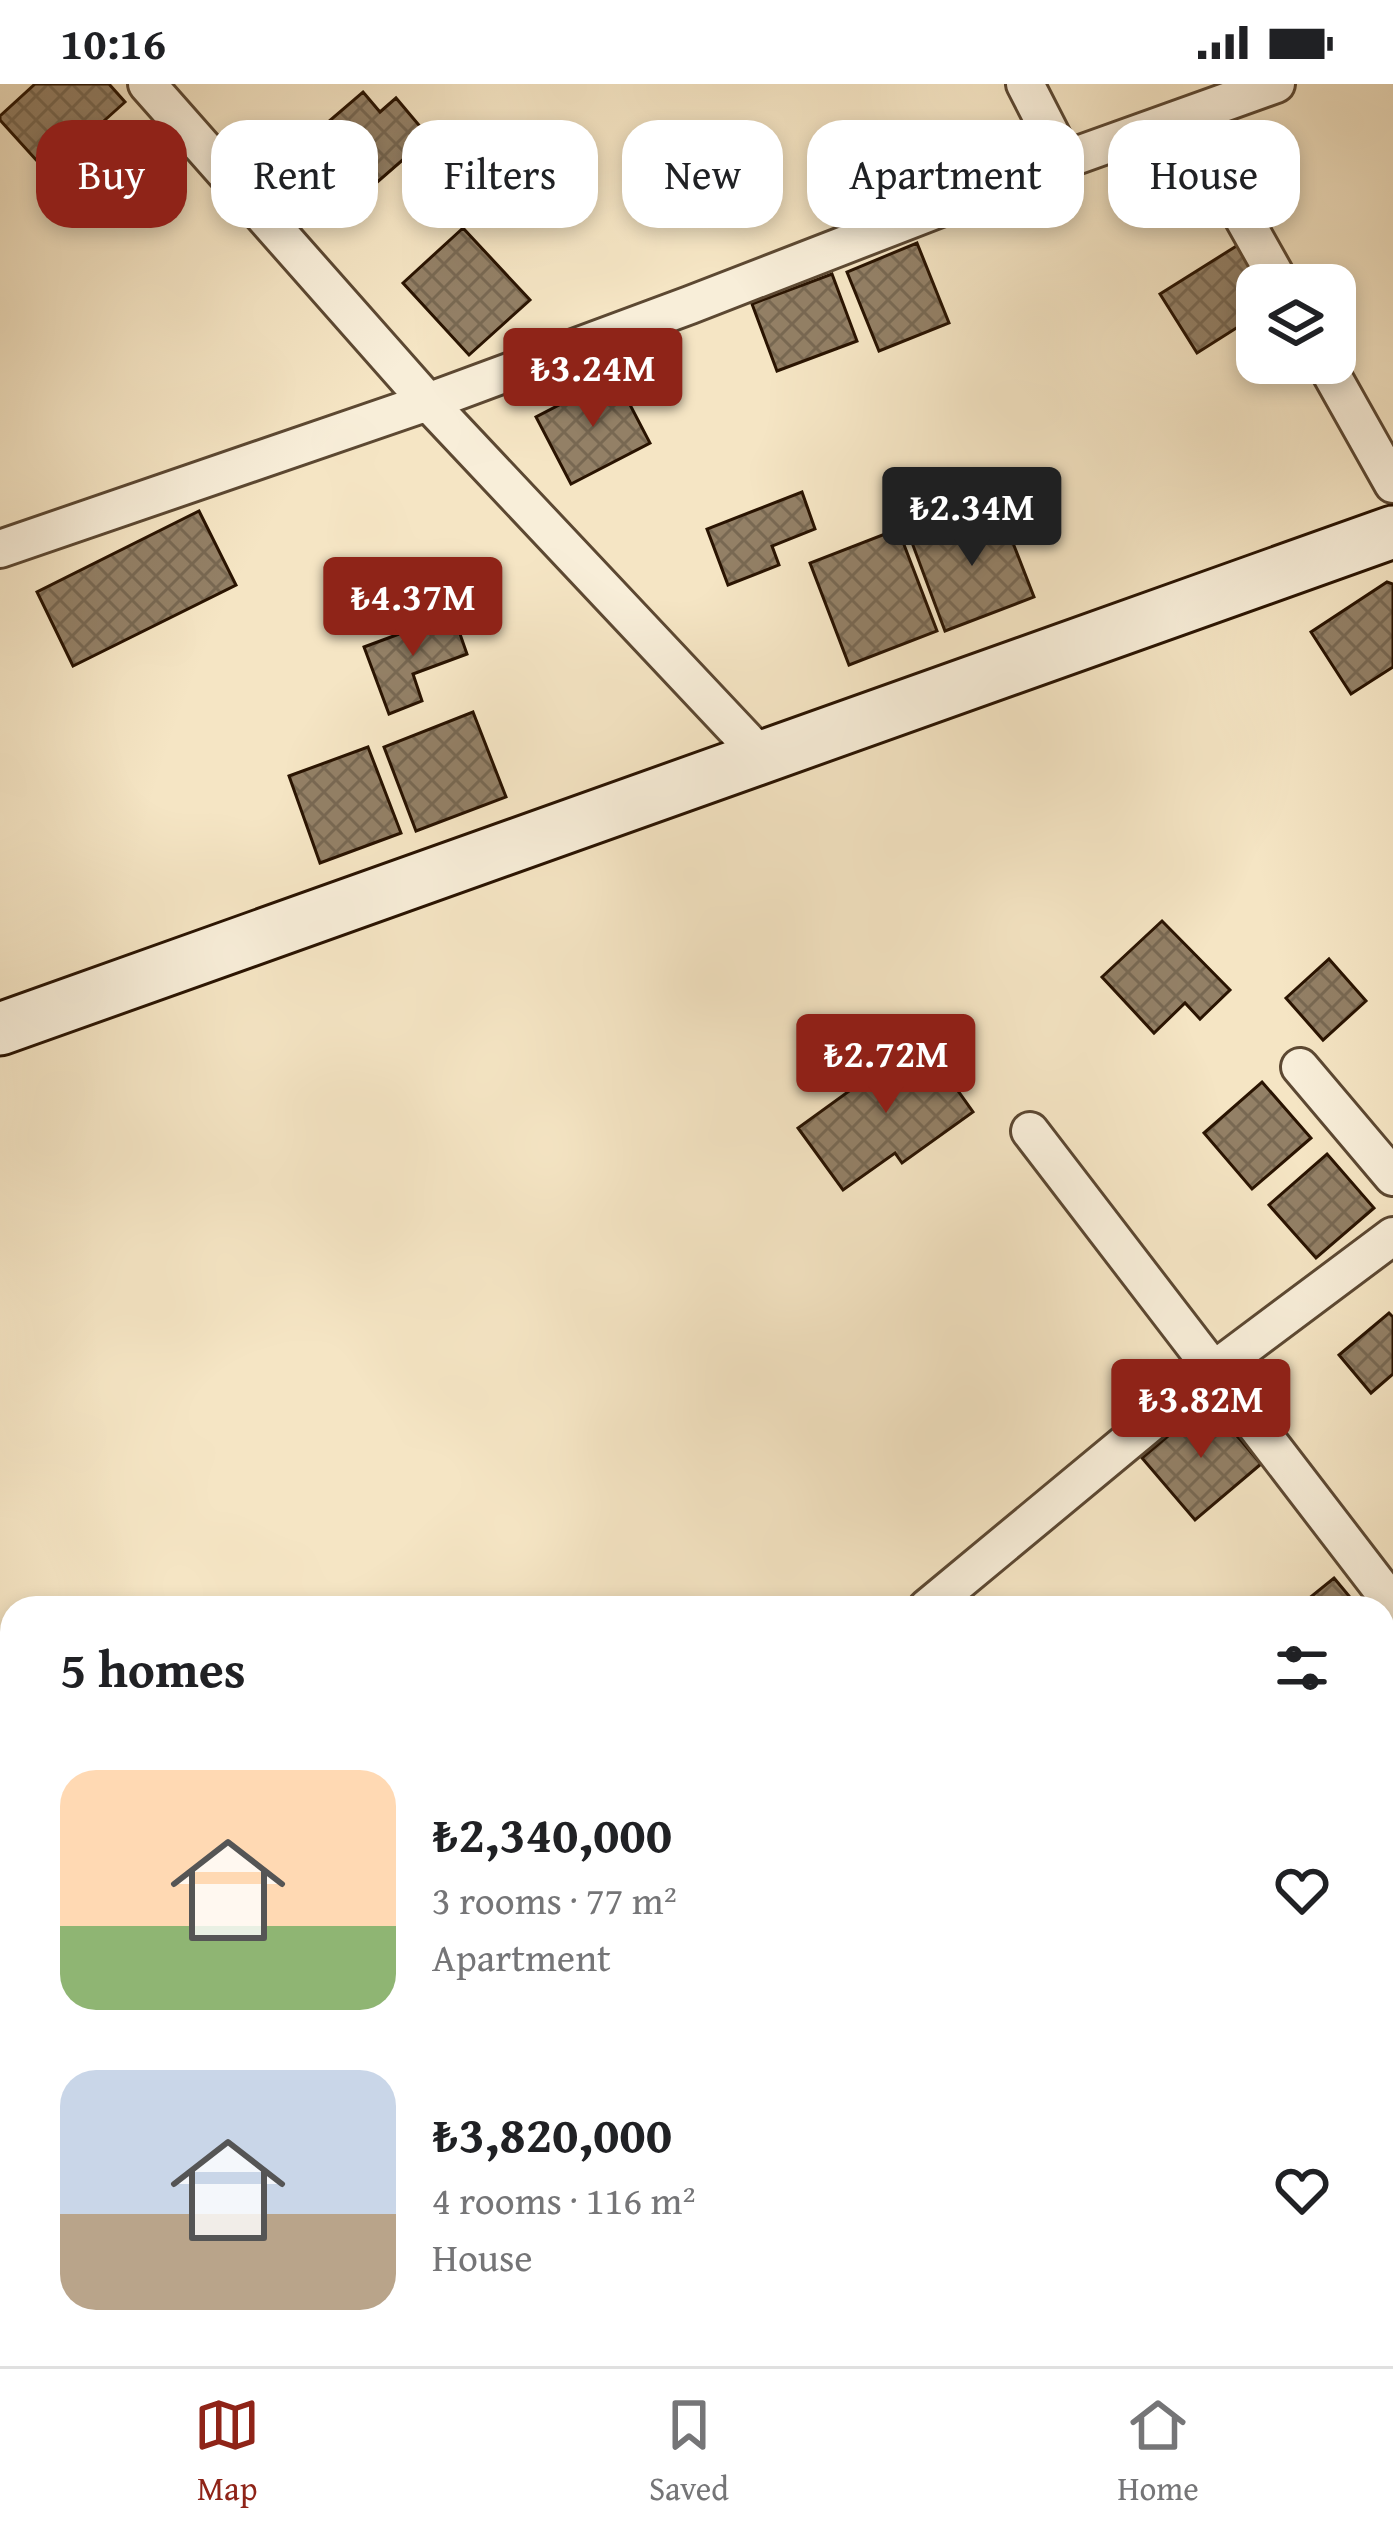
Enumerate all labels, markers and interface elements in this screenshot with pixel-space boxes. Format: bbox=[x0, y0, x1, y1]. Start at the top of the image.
text: 10:16 bbox=[60, 10, 166, 75]
chip: Buy bbox=[36, 120, 187, 228]
chip: Rent bbox=[211, 120, 378, 228]
chip: Filters bbox=[402, 120, 598, 228]
chip: New bbox=[622, 120, 783, 228]
chip: Apartment bbox=[807, 120, 1084, 228]
chip: House bbox=[1108, 120, 1300, 228]
map controls bbox=[1236, 264, 1356, 384]
button: layers bbox=[1236, 264, 1356, 384]
pin: ₺3.24M bbox=[495, 328, 691, 430]
text: ₺3.24M bbox=[530, 338, 656, 395]
pin: ₺2.34M bbox=[874, 467, 1070, 569]
text: ₺2.34M bbox=[909, 477, 1035, 534]
pin: ₺4.37M bbox=[315, 557, 511, 659]
text: ₺4.37M bbox=[350, 567, 476, 624]
pin: ₺2.72M bbox=[788, 1014, 984, 1116]
text: ₺2.72M bbox=[823, 1024, 949, 1081]
pin: ₺3.82M bbox=[1103, 1359, 1299, 1461]
text: ₺3.82M bbox=[1138, 1369, 1264, 1426]
text: 5 homes bbox=[60, 1631, 246, 1706]
icon: filters bbox=[1269, 1635, 1335, 1701]
text: ₺2,340,000 bbox=[432, 1796, 672, 1871]
icon: home bbox=[156, 1818, 300, 1962]
icon: heart bbox=[1269, 1857, 1335, 1923]
text: 3 rooms · 77 m² bbox=[432, 1871, 677, 1928]
text: Apartment bbox=[432, 1928, 611, 1985]
text: ₺3,820,000 bbox=[432, 2096, 672, 2171]
icon: home bbox=[156, 2118, 300, 2262]
icon: heart bbox=[1269, 2157, 1335, 2223]
text: 4 rooms · 116 m² bbox=[432, 2171, 696, 2228]
text: House bbox=[432, 2228, 533, 2285]
tab: Map bbox=[194, 2392, 260, 2512]
tab: Saved bbox=[649, 2392, 729, 2512]
tab: Home bbox=[1117, 2392, 1199, 2512]

